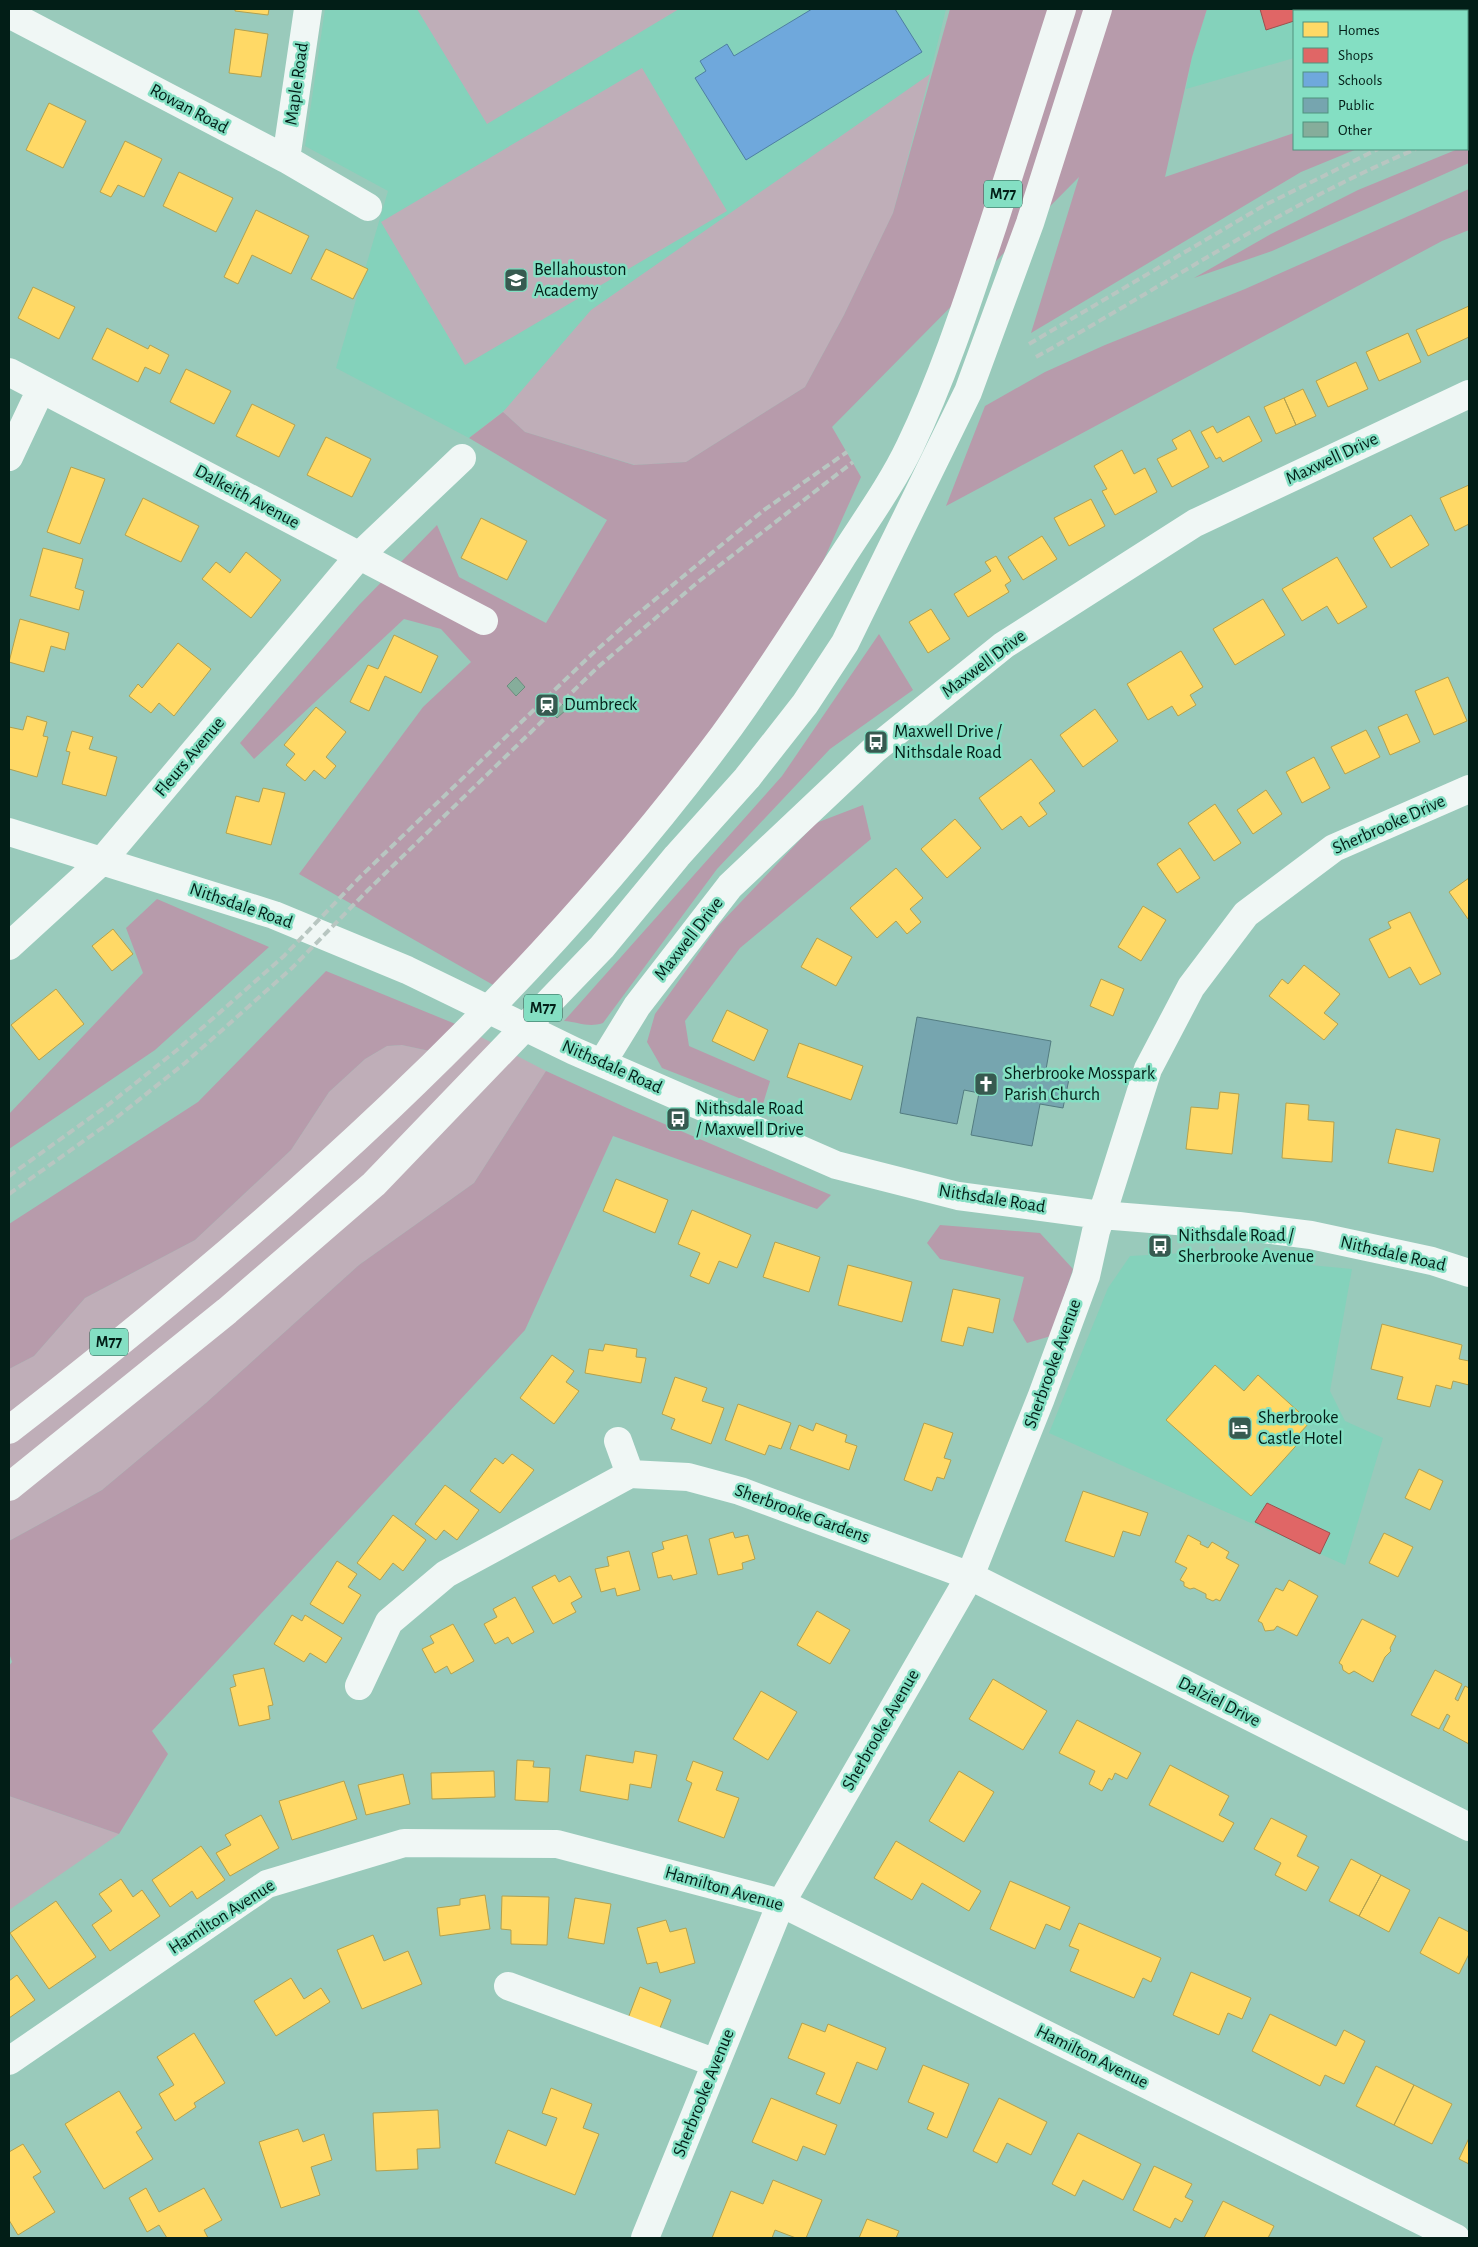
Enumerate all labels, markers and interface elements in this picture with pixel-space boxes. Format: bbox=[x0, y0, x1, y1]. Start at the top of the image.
legend bbox=[1293, 10, 1468, 150]
text: Homes bbox=[1338, 23, 1380, 38]
street label: Maple Road bbox=[282, 42, 312, 126]
text: Shops bbox=[1338, 48, 1373, 63]
text: Schools bbox=[1338, 73, 1382, 88]
street label: Rowan Road bbox=[147, 81, 231, 137]
text: Public bbox=[1338, 98, 1374, 113]
text: Other bbox=[1338, 123, 1372, 138]
road number: M77 bbox=[984, 180, 1022, 208]
place label: Bellahouston Academy bbox=[534, 261, 626, 300]
school or university icon: Bellahouston Academy bbox=[503, 267, 529, 293]
street label: Maxwell Drive bbox=[1283, 430, 1381, 488]
street label: Dalkeith Avenue bbox=[192, 462, 302, 532]
street label: Maxwell Drive bbox=[939, 627, 1029, 701]
station icon: Dumbreck bbox=[534, 692, 560, 718]
place label: Dumbreck bbox=[564, 696, 638, 714]
street label: Fleurs Avenue bbox=[152, 714, 228, 800]
place label: Maxwell Drive / Nithsdale Road bbox=[894, 723, 1003, 762]
bus stop icon: Maxwell Drive / Nithsdale Road bbox=[863, 729, 889, 755]
street label: Sherbrooke Drive bbox=[1330, 792, 1448, 858]
street label: Nithsdale Road bbox=[187, 880, 295, 932]
street label: Maxwell Drive bbox=[651, 894, 727, 984]
road number: M77 bbox=[524, 994, 562, 1021]
street label: Nithsdale Road bbox=[559, 1037, 665, 1097]
place label: Sherbrooke Mosspark Parish Church bbox=[1004, 1065, 1156, 1104]
church icon: Sherbrooke Mosspark Parish Church bbox=[973, 1071, 999, 1097]
place label: Nithsdale Road / Maxwell Drive bbox=[696, 1100, 804, 1139]
bus stop icon: Nithsdale Road / Maxwell Drive bbox=[665, 1106, 691, 1132]
street label: Nithsdale Road bbox=[937, 1182, 1047, 1216]
place label: Nithsdale Road / Sherbrooke Avenue bbox=[1178, 1227, 1314, 1266]
bus stop icon: Nithsdale Road / Sherbrooke Avenue bbox=[1147, 1233, 1173, 1259]
street label: Nithsdale Road bbox=[1339, 1233, 1447, 1275]
street label: Sherbrooke Avenue bbox=[1021, 1297, 1085, 1431]
road number: M77 bbox=[90, 1328, 128, 1355]
place label: Sherbrooke Castle Hotel bbox=[1258, 1409, 1343, 1448]
hotel icon: Sherbrooke Castle Hotel bbox=[1227, 1415, 1253, 1441]
street label: Sherbrooke Gardens bbox=[732, 1481, 872, 1547]
street label: Sherbrooke Avenue bbox=[839, 1667, 923, 1793]
street label: Dalziel Drive bbox=[1175, 1674, 1263, 1730]
street label: Hamilton Avenue bbox=[663, 1864, 785, 1914]
street label: Hamilton Avenue bbox=[166, 1876, 278, 1958]
street label: Hamilton Avenue bbox=[1033, 2022, 1151, 2092]
street label: Sherbrooke Avenue bbox=[670, 2027, 738, 2159]

